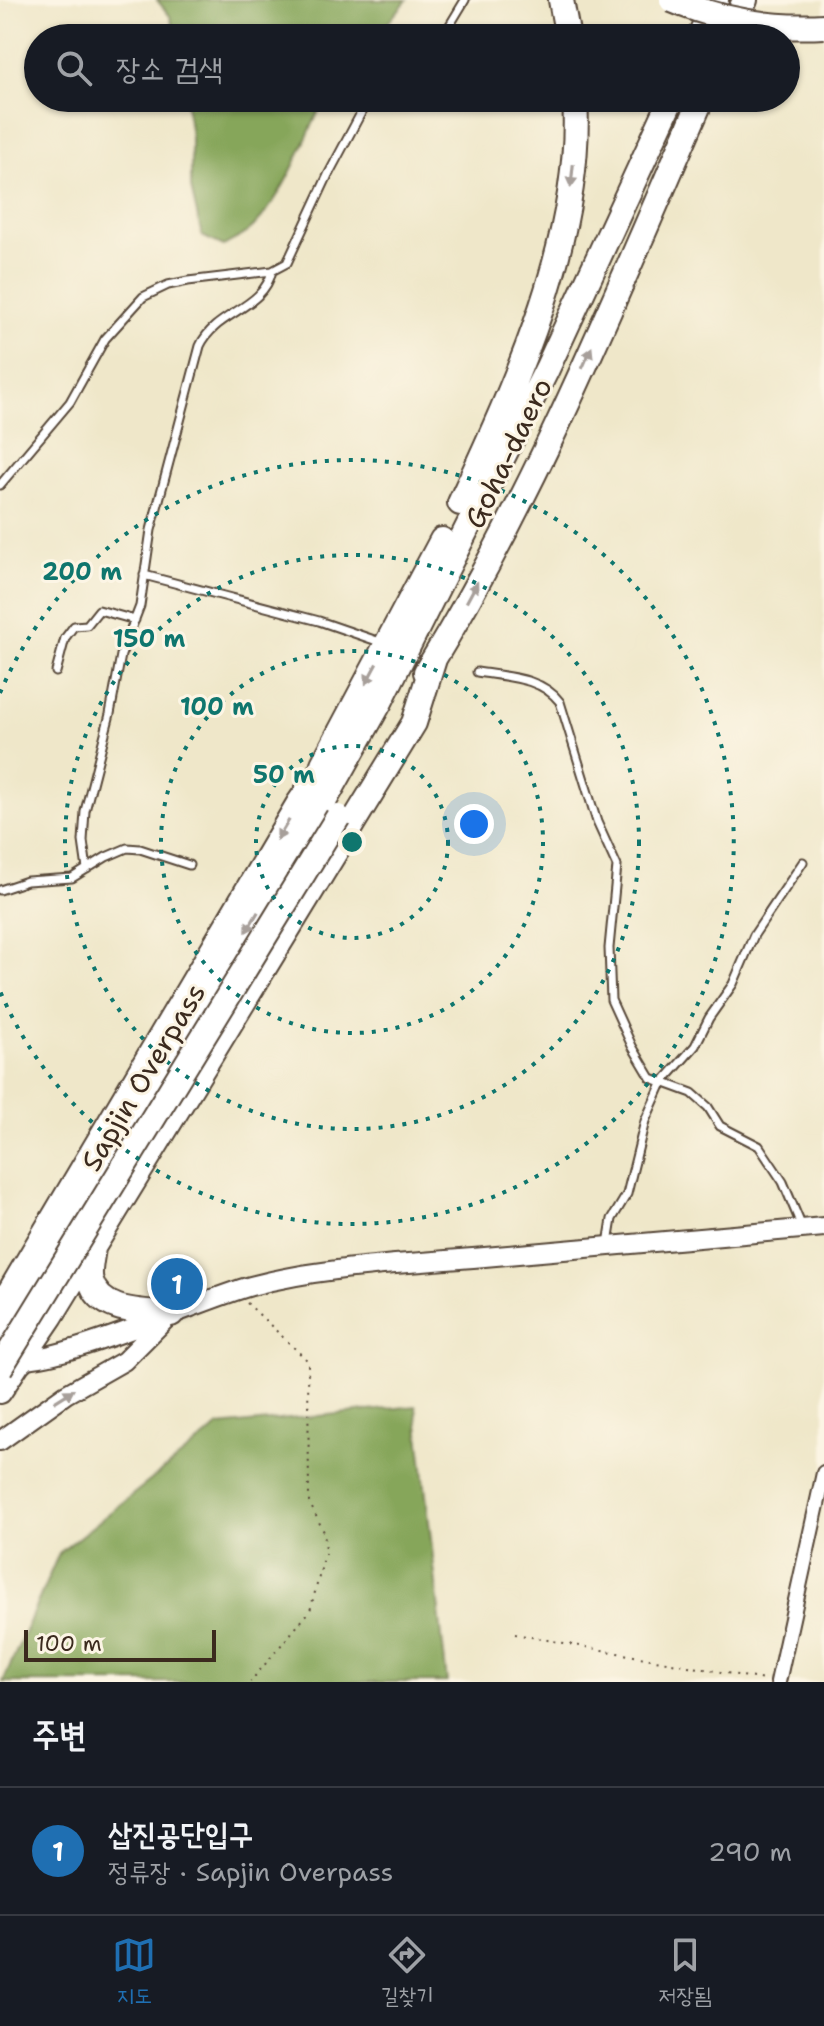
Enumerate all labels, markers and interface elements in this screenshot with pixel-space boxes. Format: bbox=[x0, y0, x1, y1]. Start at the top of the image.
search box bbox=[24, 24, 800, 112]
icon: search bbox=[52, 46, 96, 90]
text: 장소 검색 bbox=[116, 48, 223, 89]
one-way arrow bbox=[566, 164, 579, 189]
one-way arrow bbox=[580, 346, 593, 370]
street label: Goha-daero bbox=[455, 372, 561, 534]
text: 200 m bbox=[42, 556, 122, 588]
one-way arrow bbox=[466, 580, 479, 603]
text: 150 m bbox=[113, 623, 185, 655]
one-way arrow bbox=[364, 663, 378, 685]
text: 100 m bbox=[180, 691, 254, 723]
text: 50 m bbox=[253, 759, 315, 791]
your location bbox=[454, 804, 494, 844]
one-way arrow bbox=[276, 819, 290, 842]
centre of rings bbox=[338, 828, 366, 856]
one-way arrow bbox=[245, 911, 259, 933]
street label: Sapjin Overpass bbox=[72, 976, 214, 1178]
pin: 1 bbox=[151, 1254, 203, 1314]
one-way arrow bbox=[53, 1390, 75, 1404]
scale bar bbox=[24, 1626, 216, 1662]
text: 100 m bbox=[36, 1629, 102, 1658]
text: 주변 bbox=[32, 1711, 87, 1757]
text: 삽진공단입구 bbox=[108, 1813, 253, 1854]
text: 1 bbox=[52, 1834, 64, 1869]
text: 290 m bbox=[708, 1834, 792, 1869]
text: 정류장 · Sapjin Overpass bbox=[108, 1854, 393, 1889]
tab: 지도 bbox=[112, 1933, 156, 2010]
tab: 길찾기 bbox=[381, 1933, 434, 2010]
tab: 저장됨 bbox=[659, 1933, 712, 2010]

